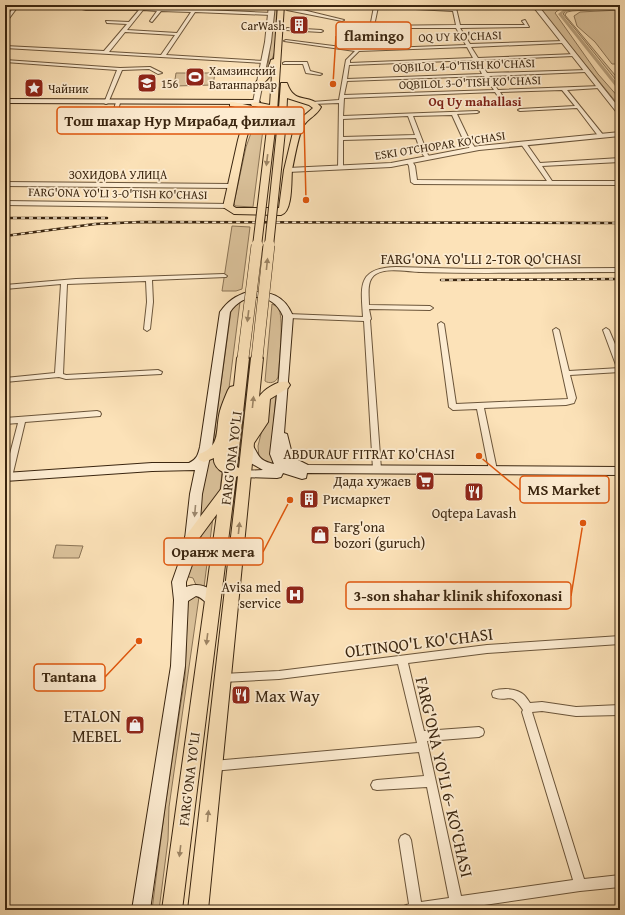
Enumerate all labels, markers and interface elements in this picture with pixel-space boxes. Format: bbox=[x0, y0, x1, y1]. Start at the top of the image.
building icon: CarWash bbox=[288, 14, 310, 36]
place label: CarWash bbox=[241, 17, 285, 34]
callout: flamingo bbox=[336, 22, 411, 49]
text: flamingo bbox=[344, 25, 404, 46]
street label: OQ UY KO'CHASI bbox=[418, 26, 502, 46]
street label: OQBILOL 4-O'TISH KO'CHASI bbox=[393, 54, 536, 76]
place label: Хамзинский Ватанпарвар bbox=[209, 62, 278, 93]
sports icon: Хамзинский Ватанпарвар bbox=[184, 66, 206, 88]
street label: OQBILOL 3-O'TISH KO'CHASI bbox=[399, 71, 542, 93]
school or university icon: 156 bbox=[136, 72, 158, 94]
place label: 156 bbox=[161, 75, 179, 92]
place icon: Чайник bbox=[23, 77, 45, 99]
place label: Чайник bbox=[48, 80, 89, 97]
district label: Oq Uy mahallasi bbox=[428, 92, 522, 111]
callout: Тош шахар Нур Мирабад филиал bbox=[57, 107, 304, 134]
text: Тош шахар Нур Мирабад филиал bbox=[64, 110, 296, 131]
street label: ESKI OTCHOPAR KO'CHASI bbox=[373, 126, 507, 164]
one-way arrow bbox=[264, 154, 270, 166]
street label: ЗОХИДОВА УЛИЦА bbox=[69, 166, 168, 183]
street label: FARG'ONA YO'LI 3-O'TISH KO'CHASI bbox=[28, 183, 208, 203]
street label: FARG'ONA YO'LLI 2-TOR QO'CHASI bbox=[381, 249, 581, 269]
one-way arrow bbox=[264, 258, 270, 270]
one-way arrow bbox=[245, 310, 251, 323]
one-way arrow bbox=[250, 396, 256, 408]
street label: FARG'ONA YO'LI bbox=[215, 410, 247, 506]
street label: ABDURAUF FITRAT KO'CHASI bbox=[283, 444, 455, 464]
supermarket icon: Дада хужаев bbox=[414, 470, 436, 492]
place label: Дада хужаев bbox=[332, 471, 411, 491]
callout: MS Market bbox=[520, 476, 609, 503]
text: MS Market bbox=[528, 479, 601, 500]
restaurant icon: Oqtepa Lavash bbox=[463, 481, 485, 503]
building icon: Рисмаркет bbox=[298, 488, 320, 510]
place label: Рисмаркет bbox=[323, 489, 390, 509]
place label: Oqtepa Lavash bbox=[432, 503, 516, 523]
one-way arrow bbox=[191, 505, 198, 517]
place label: Farg'ona bozori (guruch) bbox=[334, 517, 425, 553]
one-way arrow bbox=[236, 522, 242, 534]
shop icon: Farg'ona bozori (guruch) bbox=[309, 524, 331, 546]
callout: Оранж мега bbox=[164, 538, 263, 565]
text: Оранж мега bbox=[171, 541, 255, 562]
place label: Avisa med service bbox=[222, 577, 282, 613]
callout: 3-son shahar klinik shifoxonasi bbox=[346, 582, 571, 609]
hospital icon: Avisa med service bbox=[284, 584, 306, 606]
text: 3-son shahar klinik shifoxonasi bbox=[354, 585, 563, 606]
street label: OLTINQO'L KO'CHASI bbox=[343, 621, 495, 663]
one-way arrow bbox=[204, 633, 210, 645]
callout: Tantana bbox=[34, 664, 105, 691]
text: Tantana bbox=[42, 666, 97, 687]
street label: FARG'ONA YO'LI 6- KO'CHASI bbox=[410, 674, 480, 880]
place label: Max Way bbox=[255, 683, 320, 708]
restaurant icon: Max Way bbox=[230, 684, 252, 706]
place label: ETALON MEBEL bbox=[64, 703, 122, 748]
shop icon: ETALON MEBEL bbox=[124, 714, 146, 736]
street label: FARG'ONA YO'LI bbox=[173, 731, 205, 827]
one-way arrow bbox=[205, 810, 211, 822]
one-way arrow bbox=[177, 845, 183, 857]

